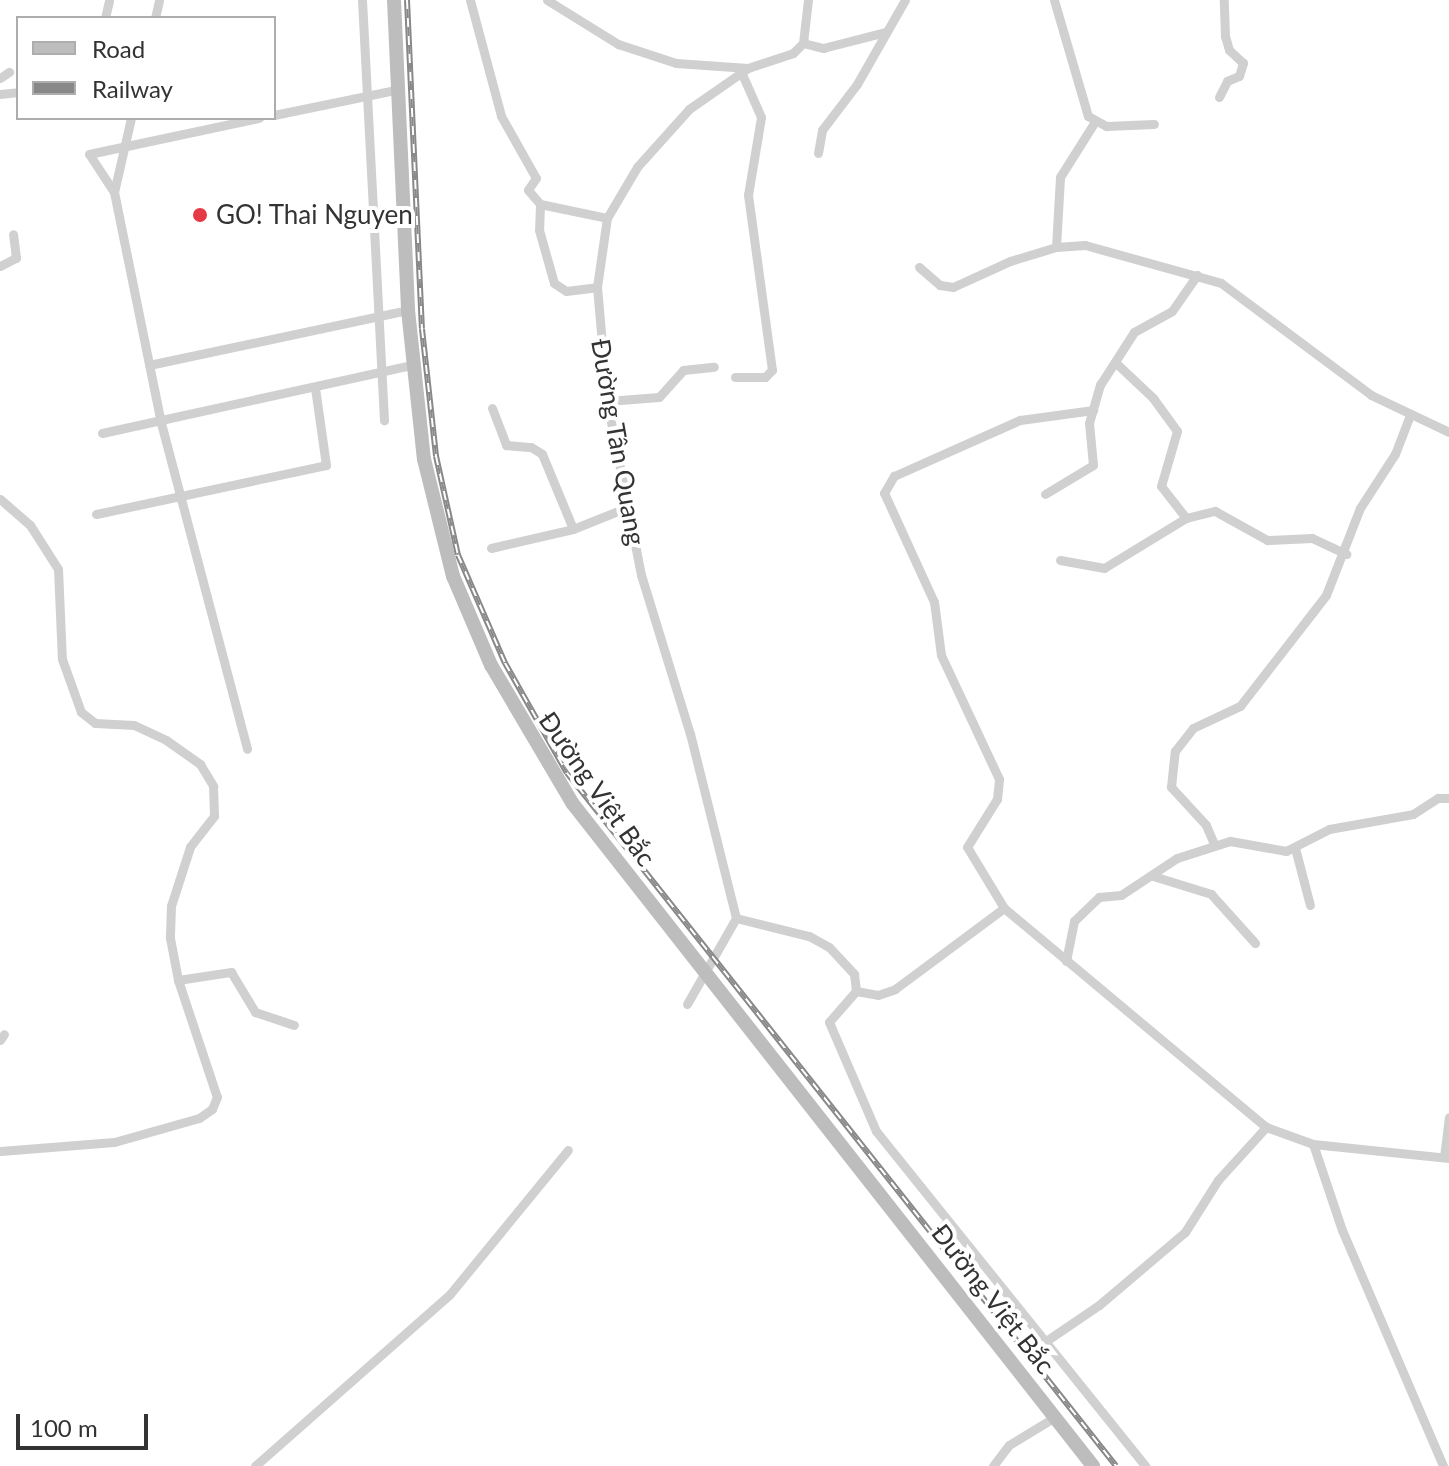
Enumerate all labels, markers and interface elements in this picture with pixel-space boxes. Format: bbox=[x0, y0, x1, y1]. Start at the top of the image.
legend bbox=[16, 16, 276, 120]
text: Road bbox=[92, 34, 145, 63]
text: Railway bbox=[92, 74, 173, 103]
place label: GO! Thai Nguyen bbox=[216, 199, 414, 231]
marker: GO! Thai Nguyen bbox=[191, 206, 209, 224]
street label: Đường Tân Quang bbox=[584, 336, 652, 548]
street label: Đường Việt Bắc bbox=[532, 705, 662, 873]
street label: Đường Việt Bắc bbox=[925, 1218, 1061, 1380]
scale bar bbox=[20, 1398, 152, 1448]
text: 100 m bbox=[30, 1413, 98, 1442]

